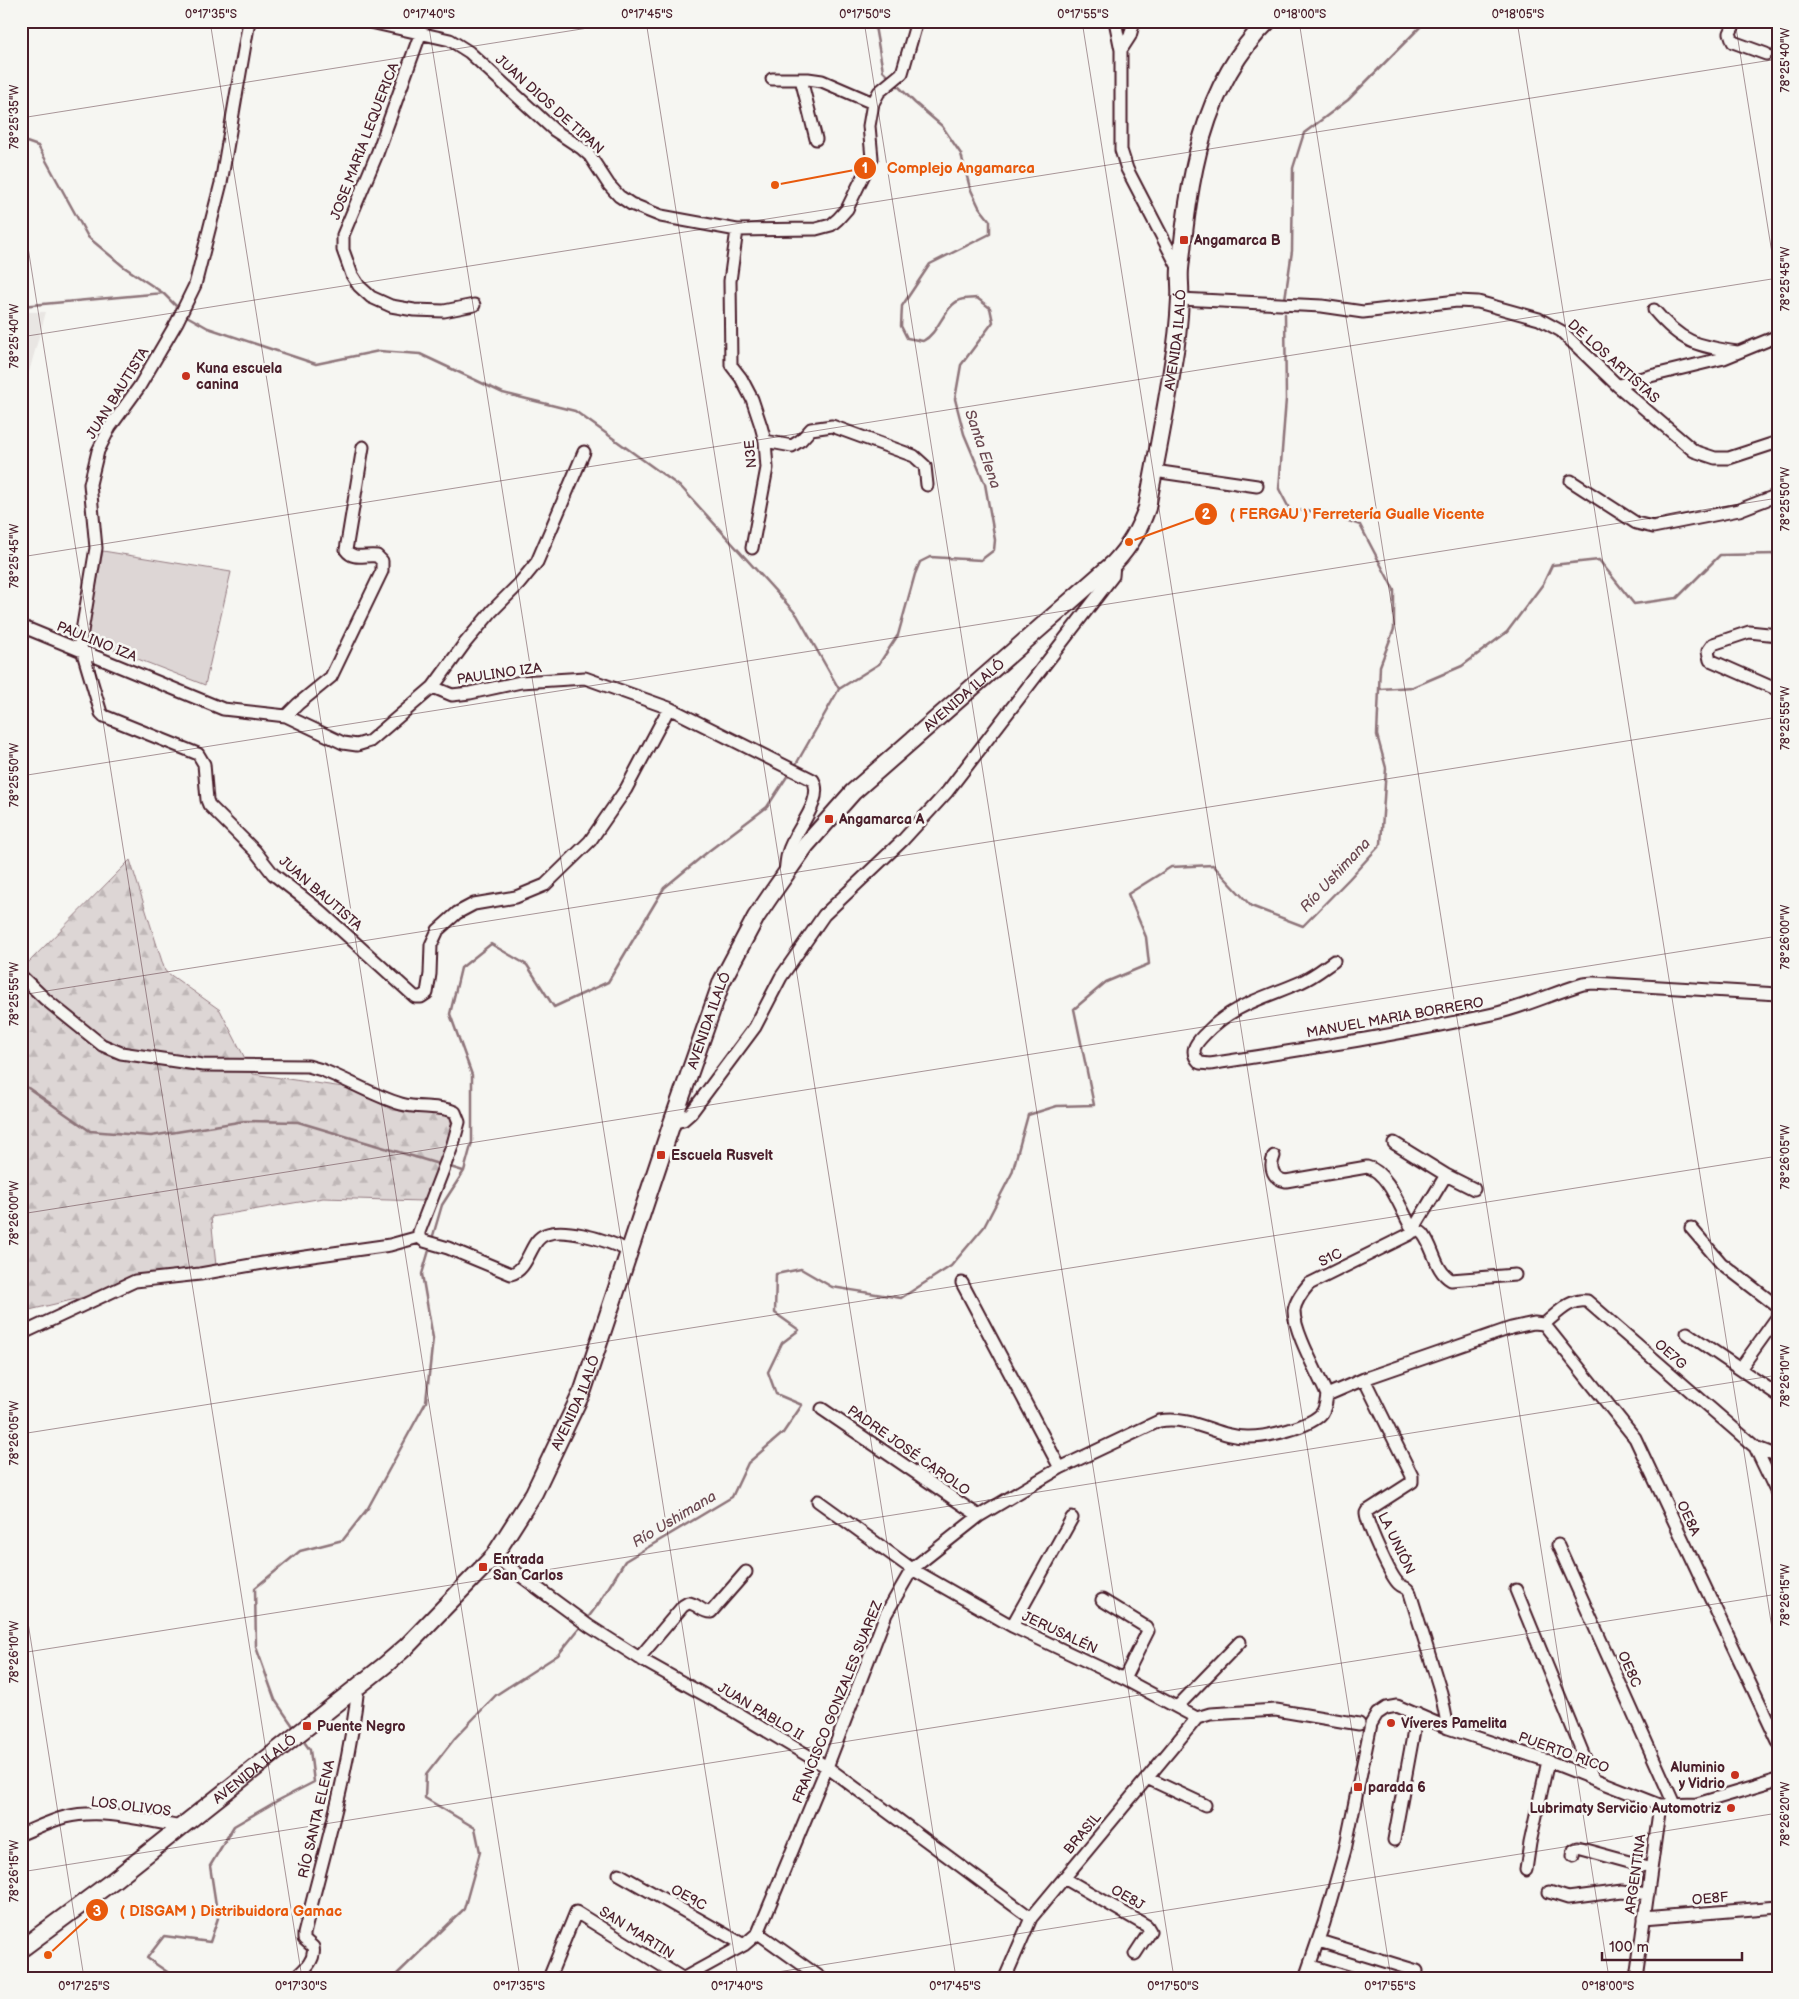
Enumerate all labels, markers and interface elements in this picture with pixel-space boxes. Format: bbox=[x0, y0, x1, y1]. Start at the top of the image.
text: 0°17'35"S bbox=[185, 7, 237, 22]
text: 0°17'40"S bbox=[403, 7, 455, 22]
text: 0°17'45"S bbox=[621, 7, 673, 22]
text: 0°17'50"S bbox=[839, 7, 891, 22]
text: 0°17'55"S bbox=[1057, 7, 1109, 22]
text: 0°18'00"S bbox=[1274, 7, 1326, 22]
text: 0°18'05"S bbox=[1492, 7, 1544, 22]
text: 78°25'40"W bbox=[1778, 28, 1793, 92]
street label: JUAN DIOS DE TIPAN bbox=[492, 51, 607, 158]
street label: JOSE MARIA LEQUERICA bbox=[327, 60, 402, 222]
text: 78°25'35"W bbox=[7, 85, 22, 149]
callout: Complejo Angamarca bbox=[852, 153, 1045, 183]
text: 1 bbox=[862, 159, 868, 178]
text: Complejo Angamarca bbox=[887, 159, 1035, 178]
place label: Angamarca B bbox=[1193, 232, 1281, 249]
marker: Angamarca B bbox=[1178, 234, 1190, 246]
text: 78°25'45"W bbox=[1778, 247, 1793, 311]
street label: AVENIDA ILALÓ bbox=[1161, 289, 1189, 392]
text: 78°25'40"W bbox=[7, 304, 22, 368]
street label: DE LOS ARTISTAS bbox=[1564, 316, 1663, 407]
street label: JUAN BAUTISTA bbox=[82, 344, 153, 442]
place label: Kuna escuela canina bbox=[196, 360, 282, 393]
marker: Kuna escuela canina bbox=[180, 370, 192, 382]
water label: Santa Elena bbox=[960, 407, 1005, 491]
street label: N3E bbox=[741, 439, 760, 469]
text: 78°25'50"W bbox=[1778, 467, 1793, 531]
callout: ( FERGAU ) Ferretería Gualle Vicente bbox=[1194, 499, 1494, 529]
text: 2 bbox=[1202, 505, 1211, 524]
text: ( FERGAU ) Ferretería Gualle Vicente bbox=[1230, 505, 1485, 524]
text: 78°25'45"W bbox=[7, 524, 22, 588]
street label: PAULINO IZA bbox=[54, 618, 140, 665]
street label: AVENIDA ILALÓ bbox=[920, 654, 1008, 735]
street label: PAULINO IZA bbox=[456, 659, 543, 688]
text: 78°25'55"W bbox=[1778, 686, 1793, 750]
text: 78°25'50"W bbox=[7, 743, 22, 807]
place label: Angamarca A bbox=[838, 811, 925, 828]
marker: Angamarca A bbox=[823, 813, 835, 825]
water label: Río Ushimana bbox=[1296, 834, 1375, 916]
street label: JUAN BAUTISTA bbox=[276, 853, 366, 934]
text: 78°26'00"W bbox=[1778, 904, 1793, 970]
text: 78°25'55"W bbox=[7, 962, 22, 1026]
street label: AVENIDA ILALÓ bbox=[684, 969, 734, 1071]
street label: MANUEL MARIA BORRERO bbox=[1305, 993, 1485, 1041]
text: 78°26'05"W bbox=[1778, 1125, 1793, 1189]
place label: Escuela Rusvelt bbox=[671, 1147, 773, 1164]
marker: Escuela Rusvelt bbox=[655, 1149, 667, 1161]
text: 78°26'00"W bbox=[7, 1180, 22, 1246]
street label: S1C bbox=[1316, 1245, 1345, 1270]
street label: OE7G bbox=[1651, 1336, 1691, 1373]
text: 78°26'10"W bbox=[1778, 1345, 1793, 1407]
street label: AVENIDA ILALÓ bbox=[548, 1353, 603, 1453]
text: 78°26'05"W bbox=[7, 1401, 22, 1465]
street label: PADRE JOSÉ CAROLO bbox=[844, 1401, 974, 1499]
water label: Río Ushimana bbox=[629, 1487, 720, 1552]
street label: OE8A bbox=[1673, 1498, 1704, 1539]
street label: LA UNIÓN bbox=[1374, 1509, 1420, 1577]
place label: Entrada San Carlos bbox=[493, 1551, 563, 1584]
marker: Entrada San Carlos bbox=[477, 1561, 489, 1573]
text: 78°26'15"W bbox=[1778, 1564, 1793, 1626]
street label: FRANCISCO GONZALES SUAREZ bbox=[789, 1598, 886, 1806]
street label: JERUSALÉN bbox=[1019, 1607, 1101, 1657]
text: 78°26'10"W bbox=[7, 1621, 22, 1683]
street label: OE8C bbox=[1614, 1648, 1645, 1690]
street label: JUAN PABLO II bbox=[715, 1679, 807, 1744]
place label: Víveres Pamelita bbox=[1401, 1715, 1507, 1732]
marker: Víveres Pamelita bbox=[1385, 1717, 1397, 1729]
place label: Puente Negro bbox=[317, 1718, 406, 1735]
marker: Puente Negro bbox=[301, 1720, 313, 1732]
street label: PUERTO RICO bbox=[1516, 1728, 1612, 1777]
street label: AVENIDA ILALÓ bbox=[210, 1730, 300, 1807]
street label: RÍO SANTA ELENA bbox=[294, 1758, 338, 1880]
place label: Aluminio y Vidrio bbox=[1669, 1759, 1725, 1792]
marker: Aluminio y Vidrio bbox=[1729, 1769, 1741, 1781]
place label: parada 6 bbox=[1368, 1779, 1426, 1796]
marker: parada 6 bbox=[1352, 1781, 1364, 1793]
text: 78°26'20"W bbox=[1778, 1781, 1793, 1847]
street label: LOS OLIVOS bbox=[90, 1793, 172, 1820]
place label: Lubrimaty Servicio Automotriz bbox=[1529, 1800, 1721, 1817]
marker: Lubrimaty Servicio Automotriz bbox=[1725, 1802, 1737, 1814]
street label: BRASIL bbox=[1060, 1809, 1105, 1858]
street label: ARGENTINA bbox=[1621, 1833, 1650, 1915]
text: 78°26'15"W bbox=[7, 1840, 22, 1902]
street label: OE9C bbox=[668, 1881, 710, 1914]
street label: OE8J bbox=[1108, 1881, 1148, 1914]
street label: OE8F bbox=[1691, 1888, 1730, 1909]
callout: ( DISGAM ) Distribuidora Gamac bbox=[85, 1895, 352, 1925]
text: 3 bbox=[93, 1902, 102, 1921]
text: ( DISGAM ) Distribuidora Gamac bbox=[120, 1902, 342, 1921]
street label: SAN MARTIN bbox=[596, 1903, 677, 1962]
scale bar bbox=[1602, 1929, 1742, 1961]
text: 100 m bbox=[1609, 1938, 1649, 1957]
text: 0°17'25"S bbox=[58, 1979, 110, 1994]
text: 0°17'30"S bbox=[275, 1979, 327, 1994]
text: 0°17'35"S bbox=[493, 1979, 545, 1994]
text: 0°17'40"S bbox=[711, 1979, 763, 1994]
text: 0°17'45"S bbox=[929, 1979, 981, 1994]
text: 0°17'50"S bbox=[1147, 1979, 1199, 1994]
text: 0°17'55"S bbox=[1364, 1979, 1416, 1994]
text: 0°18'00"S bbox=[1582, 1979, 1634, 1994]

